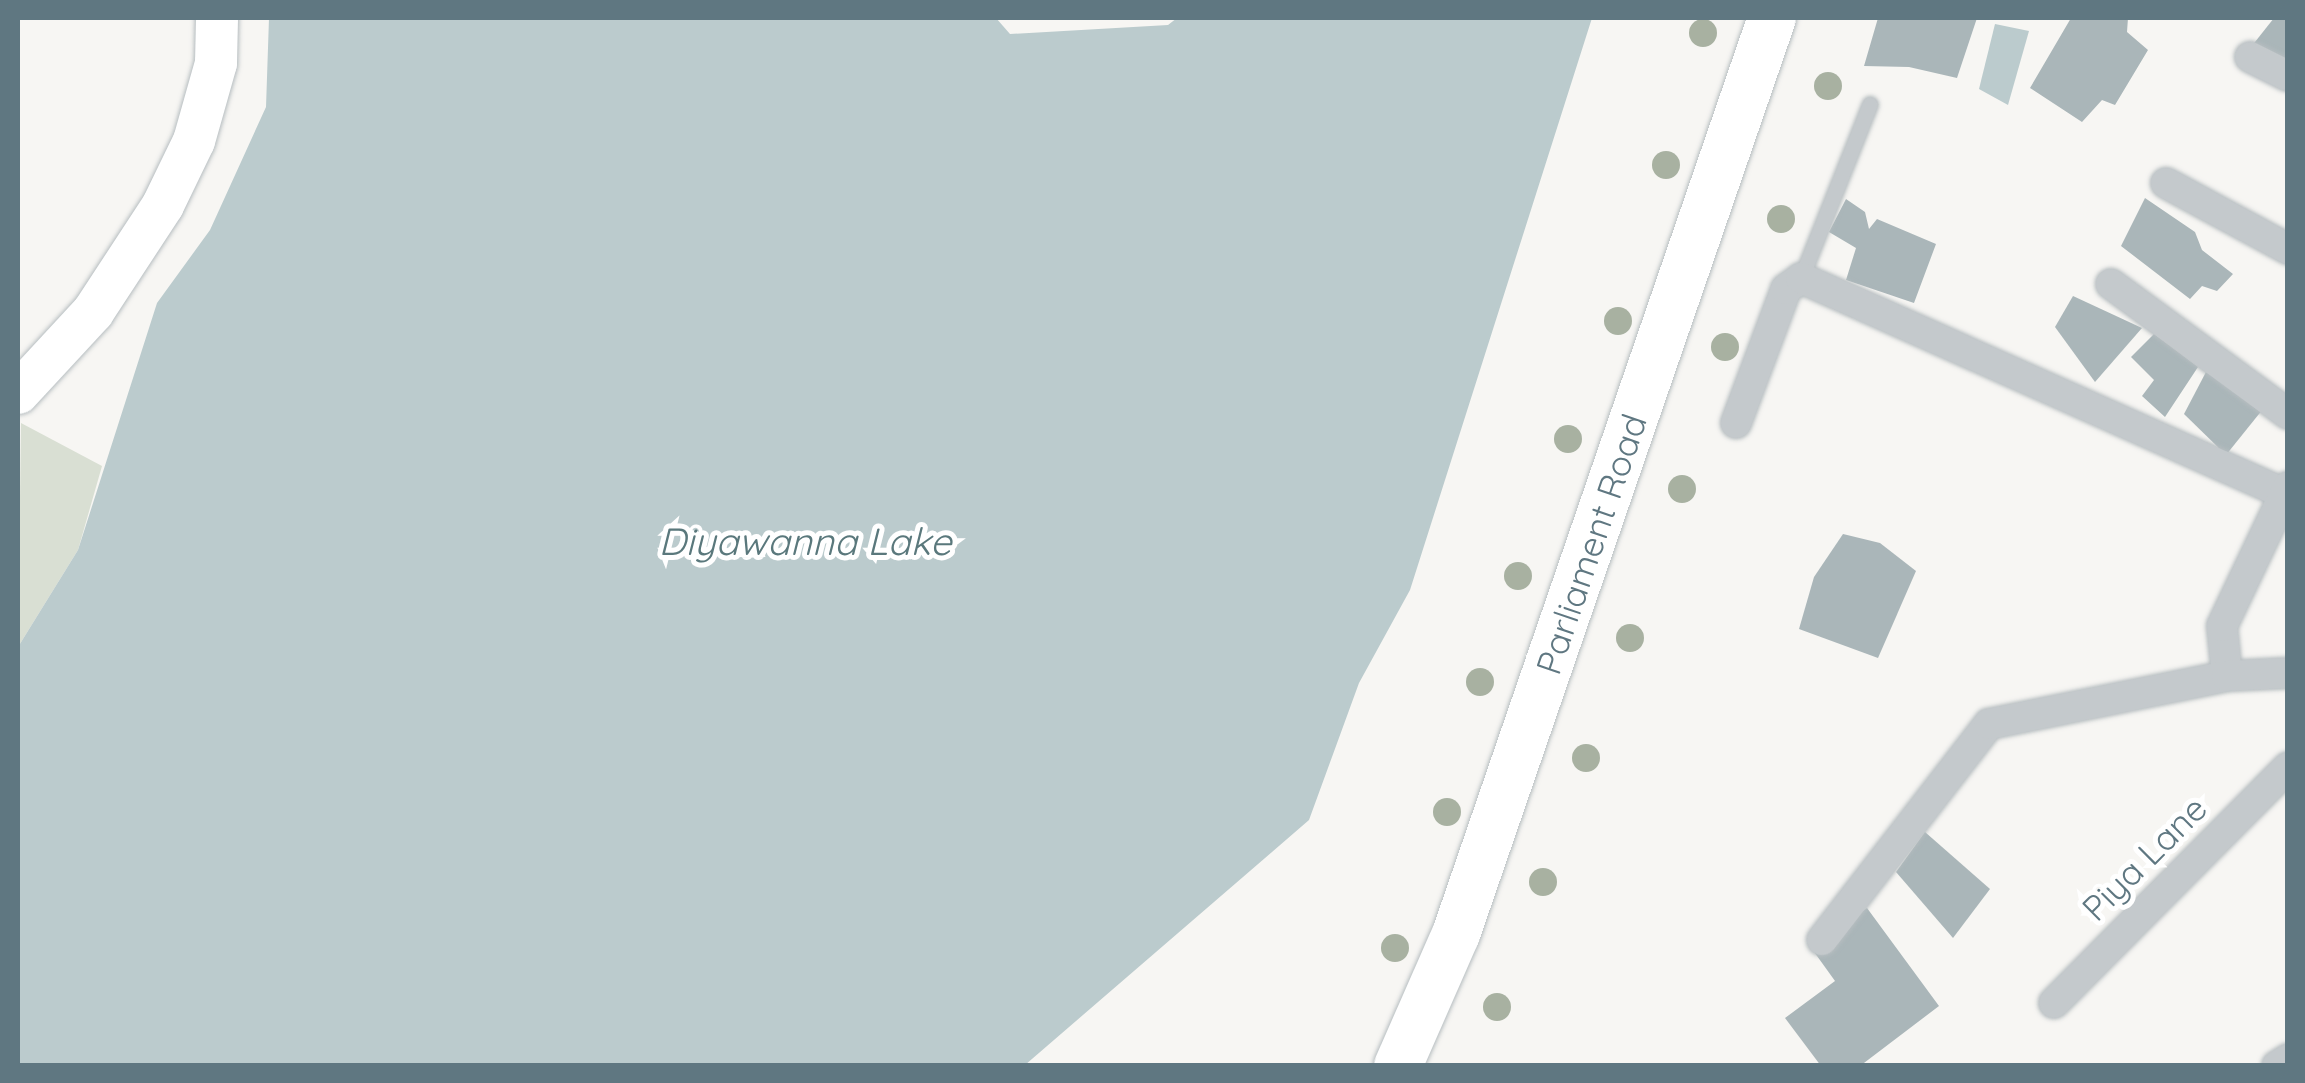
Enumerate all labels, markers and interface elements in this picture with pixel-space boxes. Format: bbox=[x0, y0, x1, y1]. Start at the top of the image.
street label: Parliament Road bbox=[1527, 408, 1655, 680]
water label: Diyawanna Lake bbox=[658, 519, 952, 565]
street label: Piya Lane bbox=[2073, 787, 2215, 929]

